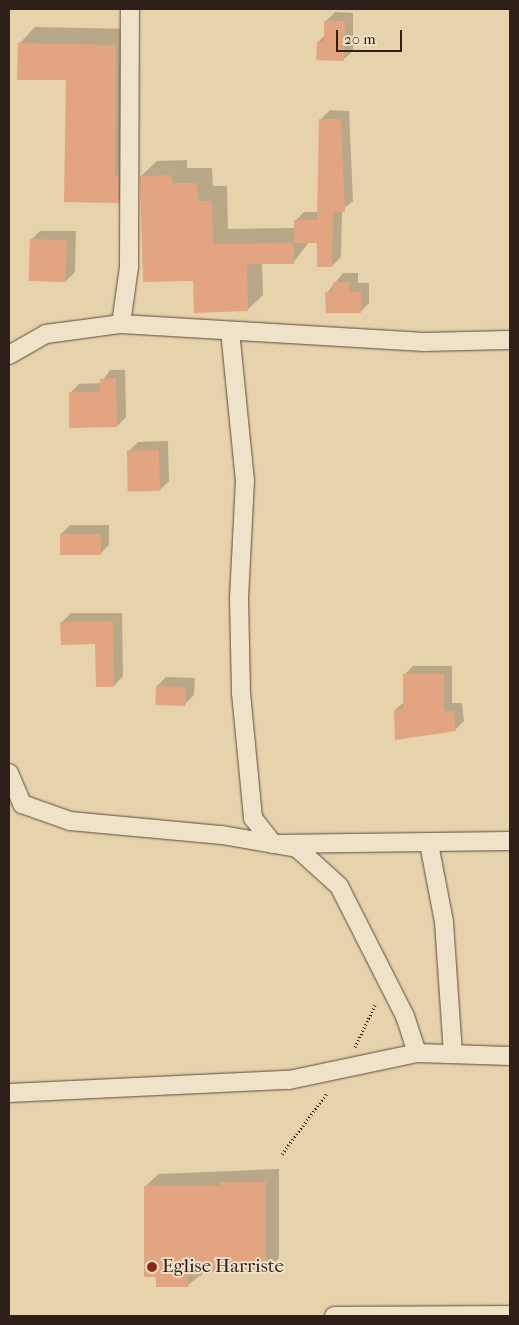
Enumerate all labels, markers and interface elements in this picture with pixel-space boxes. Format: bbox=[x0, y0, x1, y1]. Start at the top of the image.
scale bar bbox=[339, 20, 405, 52]
text: 20 m bbox=[344, 30, 376, 48]
place label: Eglise Harriste bbox=[162, 1256, 284, 1278]
marker: Eglise Harriste bbox=[146, 1261, 158, 1273]

